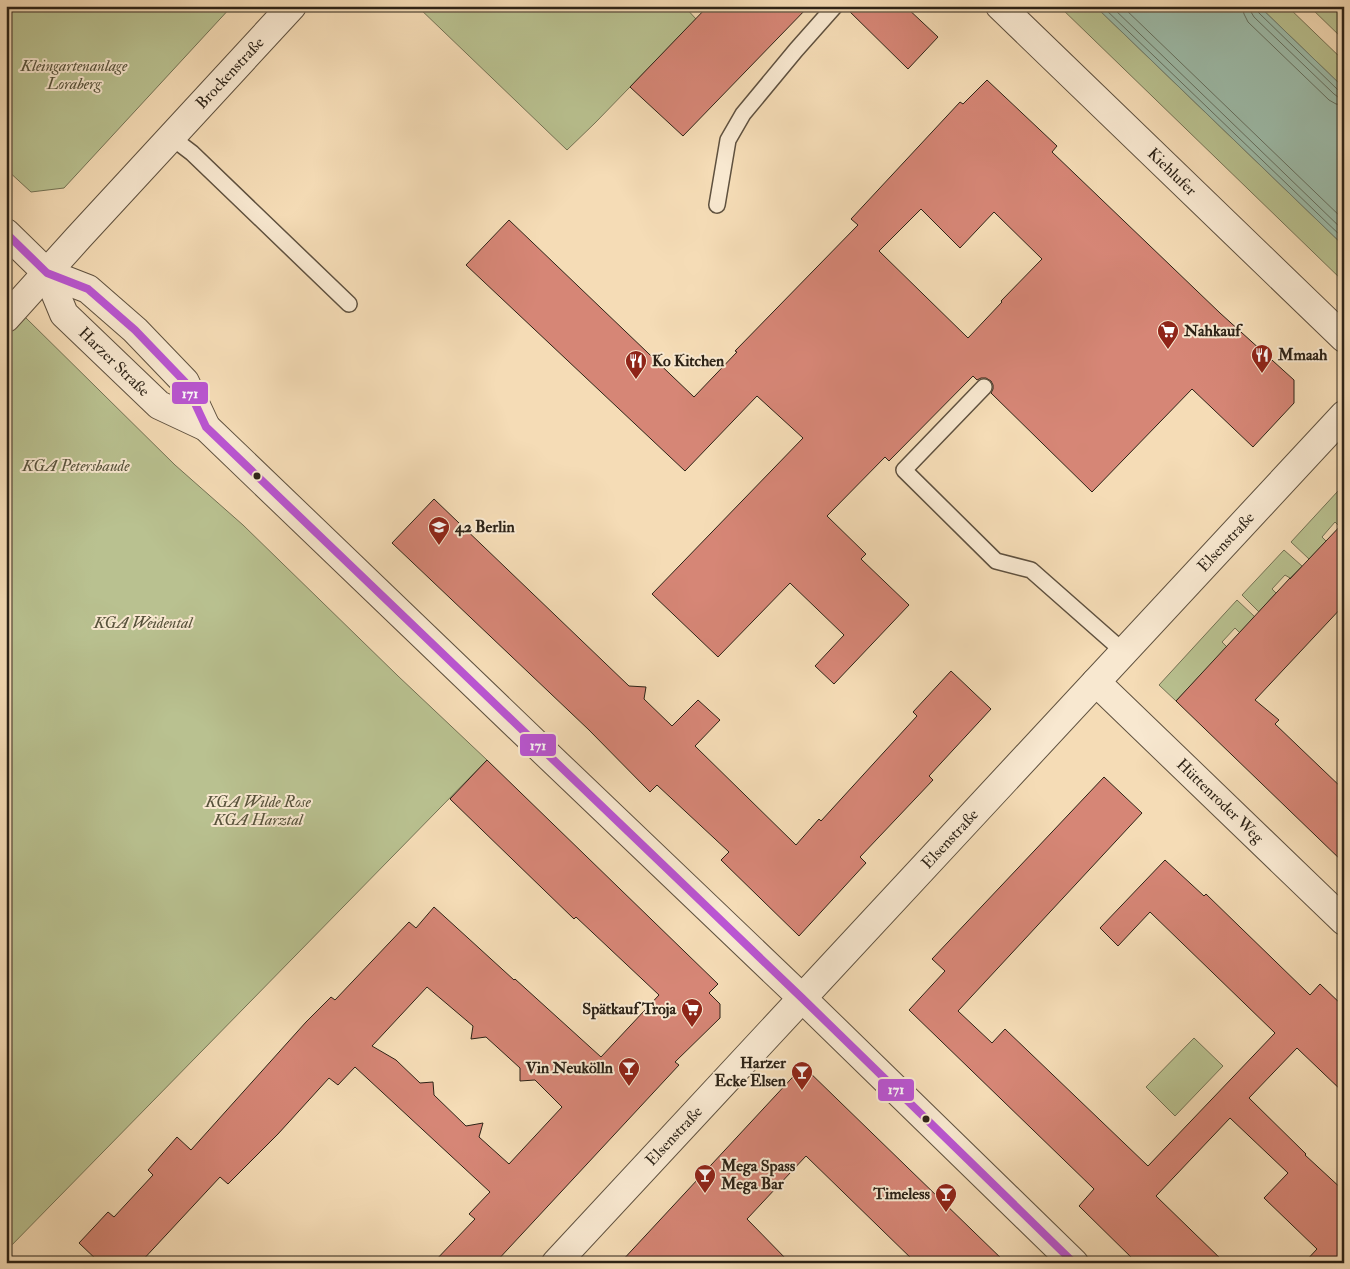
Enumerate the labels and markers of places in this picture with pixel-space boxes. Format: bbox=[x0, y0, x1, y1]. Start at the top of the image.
supermarket icon: Nahkauf bbox=[1156, 319, 1180, 350]
place label: Nahkauf bbox=[1183, 321, 1243, 341]
restaurant icon: Mmaah bbox=[1250, 343, 1274, 374]
place label: Mmaah bbox=[1277, 345, 1328, 365]
restaurant icon: Ko Kitchen bbox=[624, 349, 648, 380]
place label: Ko Kitchen bbox=[652, 351, 725, 371]
unlabelled marker bbox=[252, 471, 262, 481]
school or university icon: 42 Berlin bbox=[427, 515, 451, 546]
place label: 42 Berlin bbox=[454, 517, 516, 537]
supermarket icon: Spätkauf Troja bbox=[680, 997, 704, 1028]
place label: Spätkauf Troja bbox=[582, 999, 676, 1020]
place label: Harzer Ecke Elsen bbox=[715, 1053, 787, 1091]
bar icon: Vin Neukölln bbox=[617, 1056, 641, 1087]
place label: Vin Neukölln bbox=[524, 1058, 614, 1078]
bar icon: Harzer Ecke Elsen bbox=[790, 1060, 814, 1091]
unlabelled marker bbox=[921, 1114, 931, 1124]
place label: Mega Spass Mega Bar bbox=[720, 1156, 796, 1195]
bar icon: Mega Spass Mega Bar bbox=[693, 1163, 717, 1194]
bar icon: Timeless bbox=[934, 1182, 958, 1213]
place label: Timeless bbox=[872, 1184, 931, 1204]

